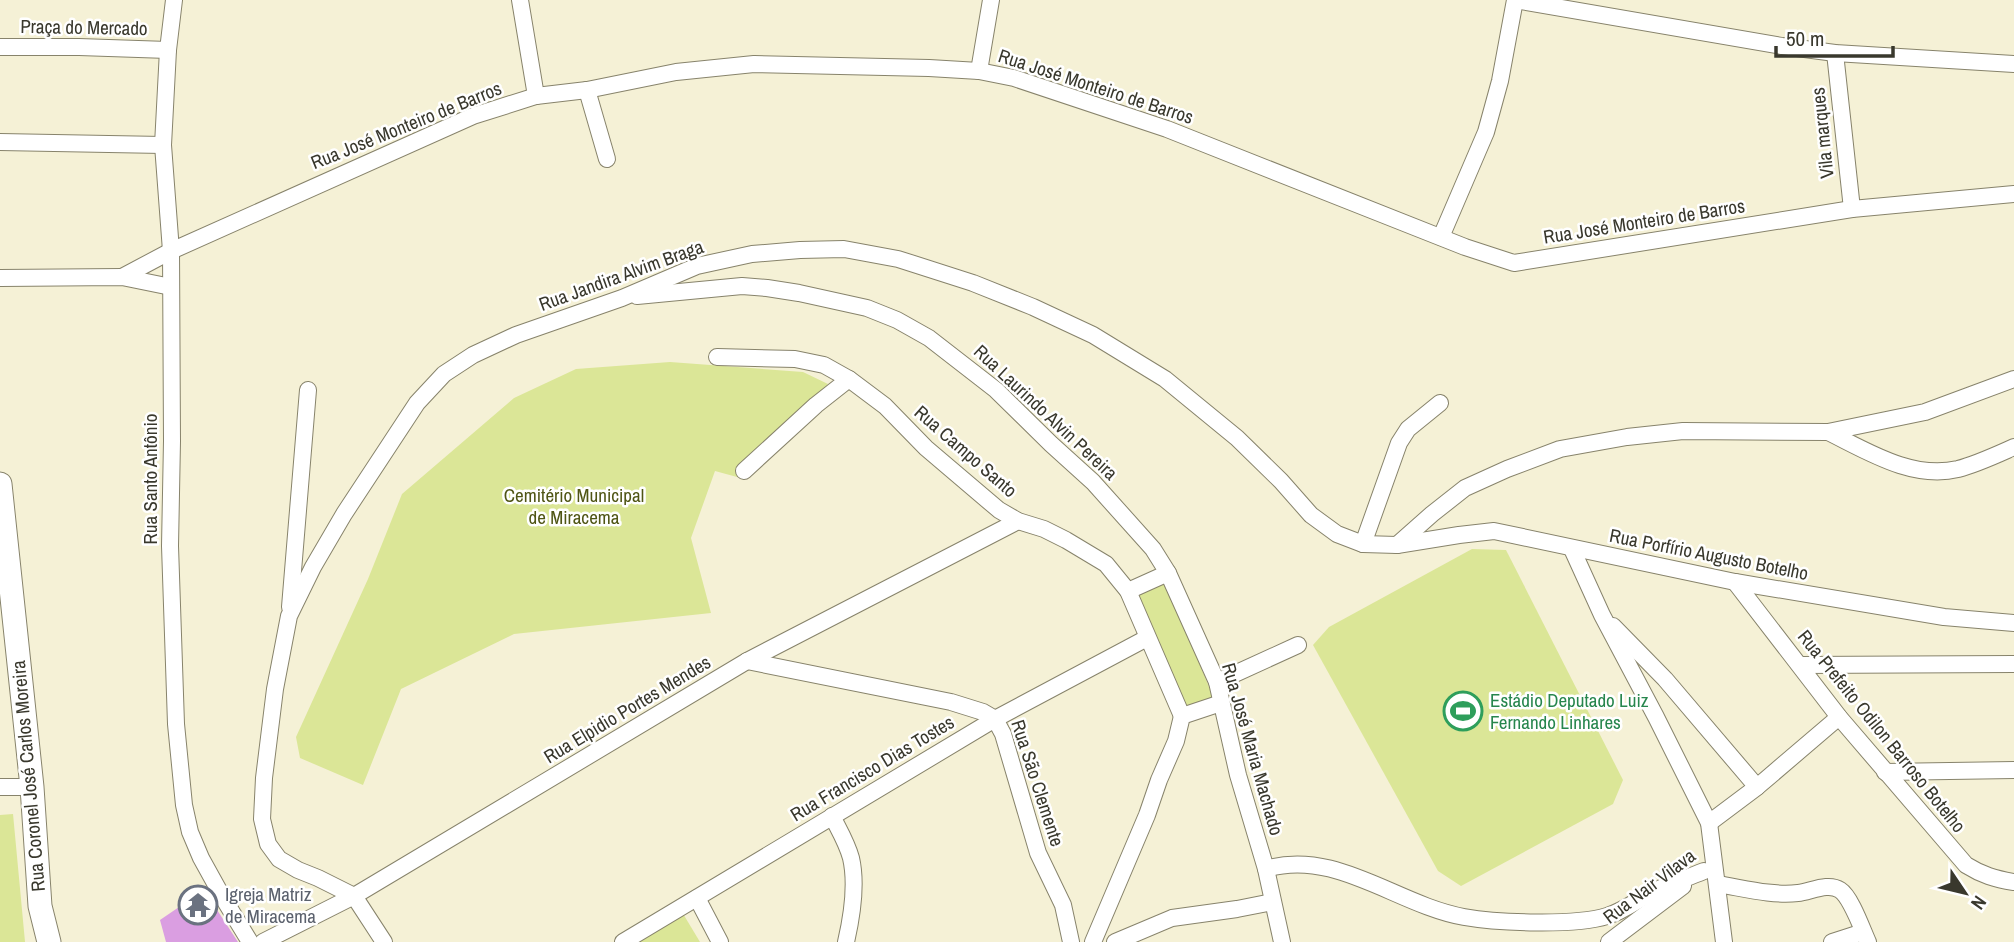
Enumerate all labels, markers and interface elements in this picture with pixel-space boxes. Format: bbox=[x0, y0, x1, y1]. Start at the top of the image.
street label: Praça do Mercado bbox=[20, 13, 148, 41]
scale bar bbox=[1776, 14, 1893, 58]
text: 50 m bbox=[1786, 24, 1824, 53]
street label: Rua José Monteiro de Barros bbox=[995, 42, 1197, 130]
street label: Rua José Monteiro de Barros bbox=[307, 75, 505, 175]
street label: Vila marques bbox=[1804, 86, 1840, 180]
street label: Rua José Monteiro de Barros bbox=[1541, 192, 1747, 250]
street label: Rua Jandira Alvim Braga bbox=[535, 233, 707, 317]
street label: Rua Laurindo Alvin Pereira bbox=[968, 338, 1124, 486]
street label: Rua Campo Santo bbox=[909, 399, 1023, 503]
street label: Rua Santo Antônio bbox=[137, 414, 163, 544]
park label: Cemitério Municipal de Miracema bbox=[504, 482, 644, 530]
street label: Rua Porfírio Augusto Botelho bbox=[1607, 522, 1811, 586]
street label: Rua Prefeito Odilon Barroso Botelho bbox=[1792, 624, 1972, 838]
street label: Rua Elpidio Portes Mendes bbox=[539, 649, 716, 769]
street label: Rua Coronel José Carlos Moreira bbox=[5, 659, 51, 893]
street label: Rua José Maria Machado bbox=[1216, 660, 1290, 838]
place label: Estádio Deputado Luiz Fernando Linhares bbox=[1490, 687, 1649, 735]
sports icon: Estádio Deputado Luiz Fernando Linhares bbox=[1442, 690, 1484, 732]
street label: Rua Francisco Dias Tostes bbox=[785, 709, 959, 827]
street label: Rua São Clemente bbox=[1005, 716, 1071, 850]
street label: Rua Nair Vilava bbox=[1597, 842, 1701, 929]
north arrow bbox=[1930, 858, 2000, 928]
place label: Igreja Matriz de Miracema bbox=[225, 881, 316, 929]
temple icon: Igreja Matriz de Miracema bbox=[177, 884, 219, 926]
text: N bbox=[1965, 891, 1993, 915]

